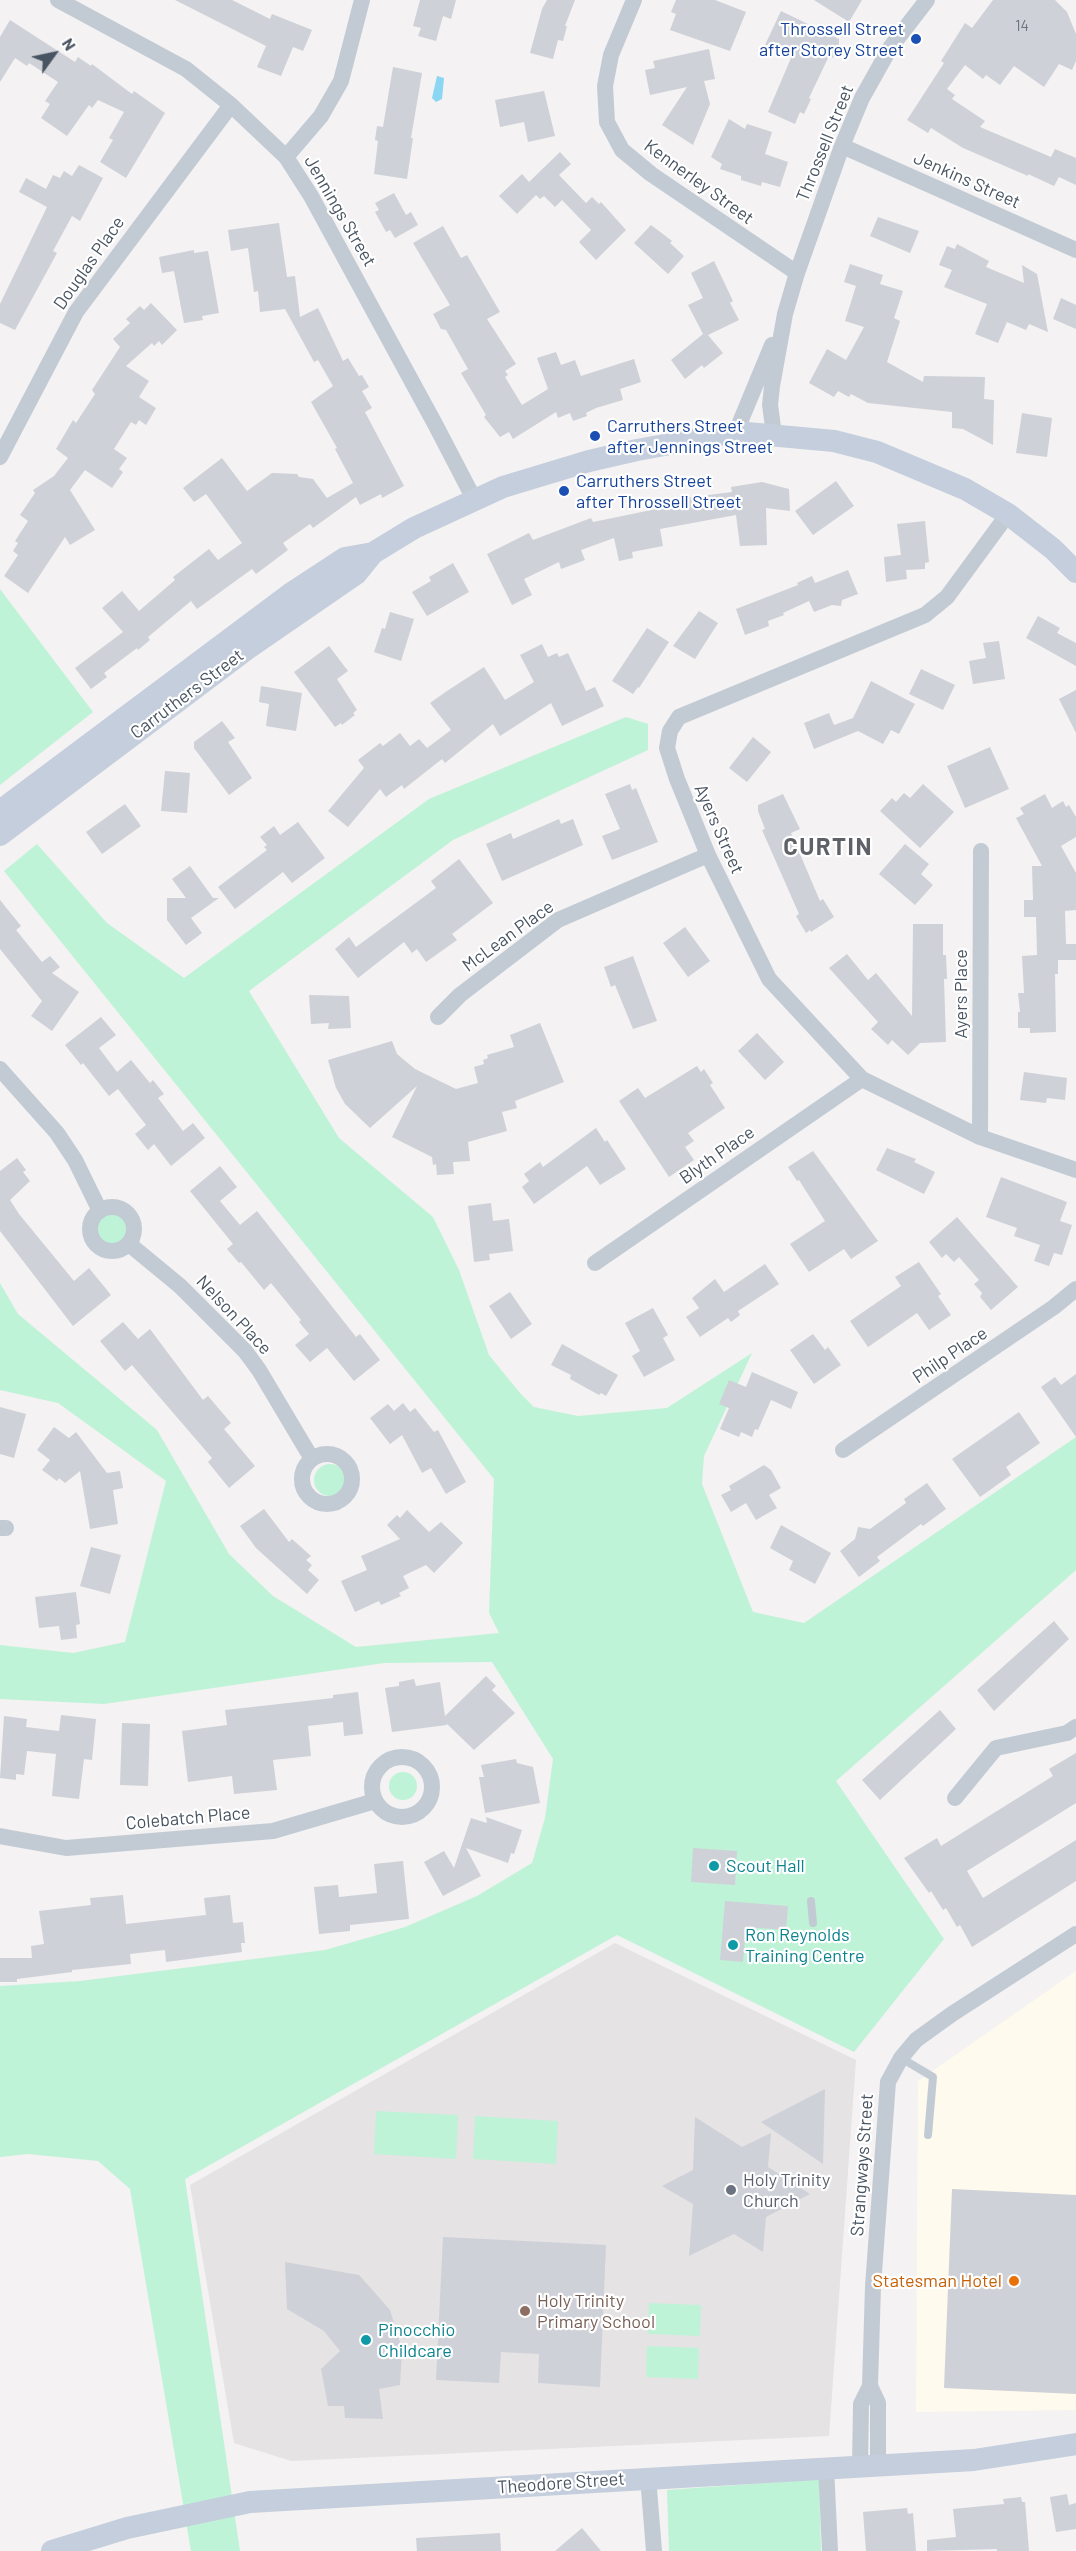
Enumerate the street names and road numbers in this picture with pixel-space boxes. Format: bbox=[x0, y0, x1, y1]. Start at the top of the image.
street label: Throssell Street bbox=[792, 82, 858, 204]
street label: Kennerley Street bbox=[640, 135, 758, 229]
street label: Jenkins Street bbox=[910, 147, 1024, 213]
street label: Jennings Street bbox=[300, 152, 380, 270]
street label: Douglas Place bbox=[49, 212, 129, 314]
street label: Carruthers Street bbox=[126, 644, 248, 744]
street label: Ayers Street bbox=[690, 781, 748, 877]
street label: McLean Place bbox=[458, 896, 558, 976]
street label: Ayers Place bbox=[950, 949, 972, 1039]
street label: Blyth Place bbox=[675, 1121, 759, 1189]
street label: Nelson Place bbox=[192, 1271, 276, 1359]
street label: Philp Place bbox=[909, 1322, 991, 1388]
street label: Colebatch Place bbox=[125, 1802, 251, 1834]
street label: Strangways Street bbox=[846, 2093, 878, 2237]
street label: Theodore Street bbox=[497, 2468, 625, 2498]

